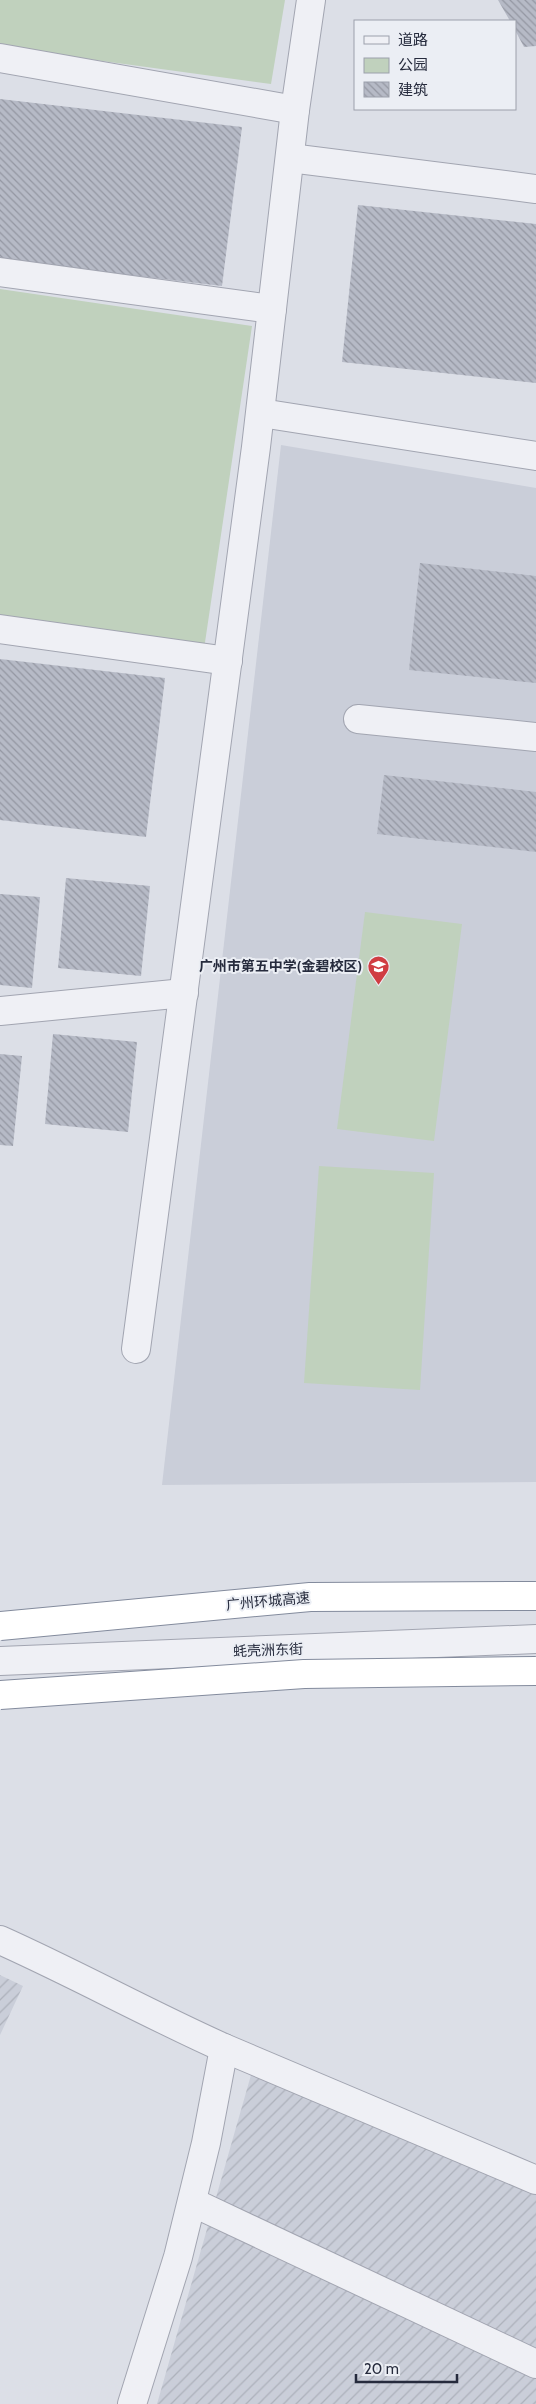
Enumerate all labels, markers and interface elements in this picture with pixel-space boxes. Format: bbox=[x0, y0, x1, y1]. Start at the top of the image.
legend bbox=[354, 20, 516, 110]
text: 道路 bbox=[398, 31, 428, 49]
text: 公园 bbox=[398, 56, 428, 74]
text: 建筑 bbox=[398, 81, 428, 99]
school or university icon: 广州市第五中学(金碧校区) bbox=[366, 954, 390, 985]
place label: 广州市第五中学(金碧校区) bbox=[199, 957, 362, 975]
street label: 广州环城高速 bbox=[225, 1588, 311, 1614]
street label: 蚝壳洲东街 bbox=[233, 1640, 303, 1660]
scale bar bbox=[356, 2352, 457, 2384]
text: 20 m bbox=[364, 2360, 399, 2378]

